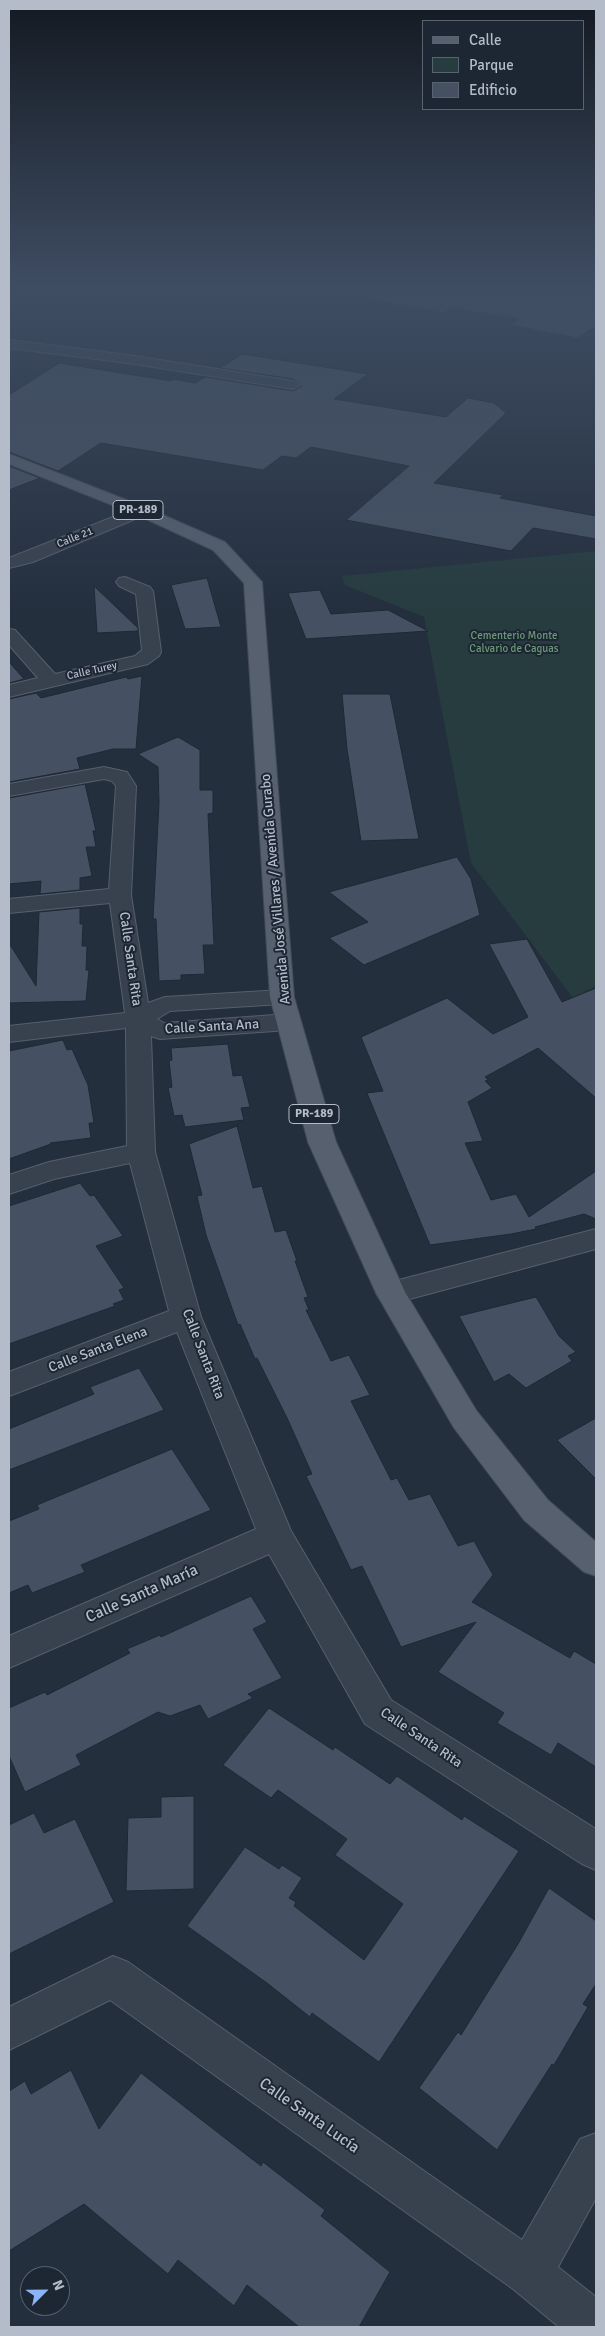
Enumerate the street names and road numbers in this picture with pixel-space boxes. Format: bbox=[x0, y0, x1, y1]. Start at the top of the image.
road number: PR-189 bbox=[113, 500, 163, 520]
street label: Calle 21 bbox=[55, 525, 95, 551]
street label: Calle Turey bbox=[66, 659, 118, 683]
street label: Avenida José Villares / Avenida Gurabo bbox=[258, 773, 294, 1005]
street label: Calle Santa Rita bbox=[115, 911, 145, 1007]
street label: Calle Santa Ana bbox=[164, 1016, 260, 1038]
road number: PR-189 bbox=[289, 1104, 339, 1124]
street label: Calle Santa Rita bbox=[178, 1307, 228, 1401]
street label: Calle Santa Elena bbox=[46, 1323, 150, 1377]
street label: Calle Santa María bbox=[83, 1561, 201, 1627]
street label: Calle Santa Rita bbox=[377, 1704, 465, 1772]
street label: Calle Santa Lucía bbox=[255, 2074, 363, 2158]

